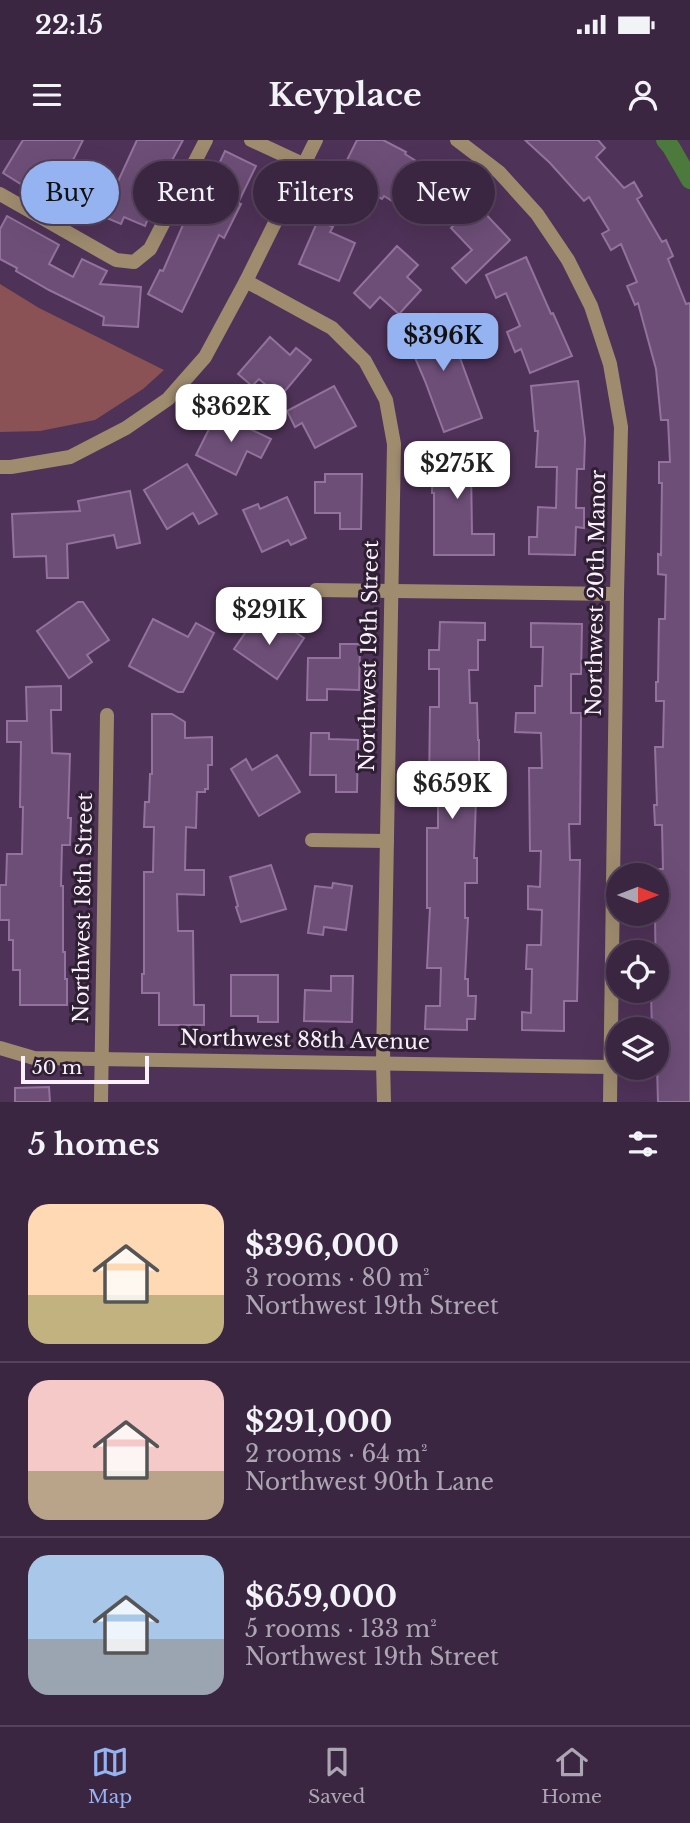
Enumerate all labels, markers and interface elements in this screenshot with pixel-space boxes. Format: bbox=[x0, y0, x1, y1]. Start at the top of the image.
text: 22:15 bbox=[35, 9, 103, 41]
text: Keyplace bbox=[268, 75, 422, 115]
icon: menu bbox=[28, 76, 66, 114]
icon: person bbox=[624, 76, 662, 114]
chip: Buy bbox=[21, 161, 119, 224]
chip: Rent bbox=[133, 161, 239, 224]
chip: Filters bbox=[253, 161, 378, 224]
chip: New bbox=[392, 161, 495, 224]
pin: $396K bbox=[394, 314, 492, 373]
text: $396K bbox=[403, 322, 483, 350]
pin: $362K bbox=[182, 384, 280, 444]
text: $362K bbox=[192, 393, 270, 421]
pin: $275K bbox=[408, 442, 506, 501]
text: $275K bbox=[420, 450, 494, 478]
street label: Northwest 20th Manor bbox=[581, 470, 611, 716]
street label: Northwest 19th Street bbox=[354, 540, 384, 772]
pin: $291K bbox=[220, 588, 318, 647]
text: $291K bbox=[232, 596, 306, 624]
pin: $659K bbox=[403, 762, 501, 821]
text: $659K bbox=[413, 770, 491, 798]
street label: Northwest 18th Street bbox=[68, 792, 98, 1024]
north arrow bbox=[606, 863, 668, 926]
map controls bbox=[606, 863, 669, 1080]
button: locate bbox=[606, 940, 669, 1003]
button: layers bbox=[606, 1017, 669, 1080]
street label: Northwest 88th Avenue bbox=[180, 1025, 430, 1055]
scale bar bbox=[21, 1053, 149, 1085]
text: 50 m bbox=[32, 1056, 82, 1079]
icon: filters bbox=[624, 1125, 662, 1163]
text: 5 homes bbox=[28, 1126, 160, 1163]
text: $396,000 bbox=[245, 1227, 399, 1264]
icon: home bbox=[84, 1232, 168, 1316]
text: 3 rooms · 80 m² bbox=[245, 1264, 430, 1292]
text: Northwest 19th Street bbox=[245, 1292, 499, 1320]
text: $291,000 bbox=[245, 1403, 392, 1440]
icon: home bbox=[84, 1408, 168, 1492]
text: 2 rooms · 64 m² bbox=[245, 1440, 428, 1468]
text: Northwest 90th Lane bbox=[245, 1468, 494, 1496]
text: $659,000 bbox=[245, 1578, 397, 1615]
icon: home bbox=[84, 1583, 168, 1667]
text: 5 rooms · 133 m² bbox=[245, 1615, 437, 1643]
text: Northwest 19th Street bbox=[245, 1643, 499, 1671]
tab: Map bbox=[88, 1743, 132, 1808]
tab: Saved bbox=[308, 1743, 365, 1808]
tab: Home bbox=[541, 1743, 602, 1808]

